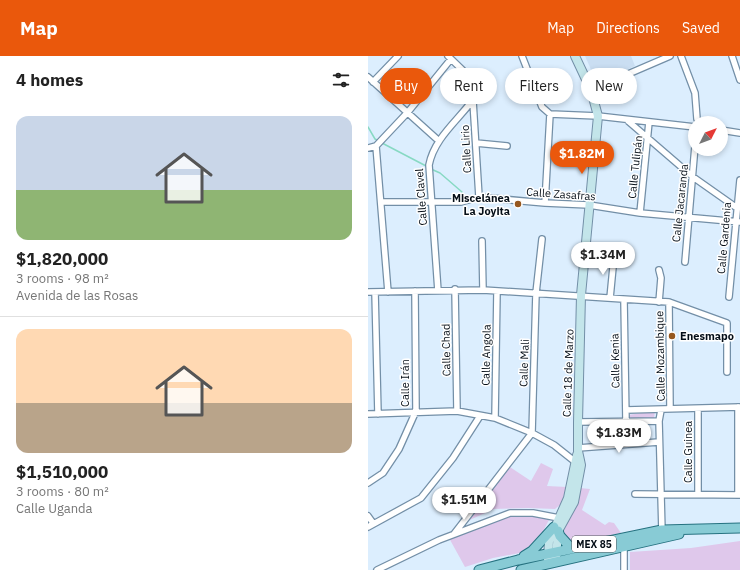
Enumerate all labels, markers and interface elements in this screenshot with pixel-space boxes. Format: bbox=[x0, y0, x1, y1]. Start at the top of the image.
text: Map bbox=[20, 16, 58, 40]
text: Map bbox=[547, 19, 574, 37]
text: Directions bbox=[596, 19, 660, 37]
text: Saved bbox=[682, 19, 720, 37]
chip: Buy bbox=[380, 68, 432, 104]
chip: Rent bbox=[440, 68, 497, 104]
chip: Filters bbox=[505, 68, 573, 104]
chip: New bbox=[581, 68, 637, 104]
text: 4 homes bbox=[16, 69, 83, 91]
icon: filters bbox=[330, 69, 352, 91]
north arrow bbox=[688, 116, 728, 156]
map controls bbox=[688, 116, 728, 156]
street label: Calle Lirio bbox=[458, 124, 474, 174]
street label: Calle Tulipán bbox=[625, 135, 645, 199]
pin: $1.82M bbox=[549, 141, 615, 175]
icon: home bbox=[148, 142, 220, 214]
text: $1.82M bbox=[559, 145, 605, 162]
street label: Calle Jacaranda bbox=[669, 163, 691, 243]
street label: Calle Clavel bbox=[412, 168, 430, 226]
street label: Calle Zasafras bbox=[526, 185, 596, 203]
place label: Miscelánea La Joyita bbox=[452, 191, 510, 218]
marker: Miscelánea La Joyita bbox=[513, 199, 523, 209]
street label: Calle Gardenia bbox=[714, 201, 734, 275]
pin: $1.34M bbox=[570, 242, 636, 276]
text: $1.34M bbox=[580, 246, 626, 263]
text: $1,820,000 bbox=[16, 248, 108, 270]
text: 3 rooms · 98 m² bbox=[16, 270, 109, 287]
text: Avenida de las Rosas bbox=[16, 287, 138, 304]
street label: Calle Mozambique bbox=[652, 311, 668, 401]
street label: Calle Chad bbox=[439, 324, 453, 376]
street label: Calle Angola bbox=[478, 324, 494, 386]
street label: Calle 18 de Marzo bbox=[559, 329, 577, 417]
place label: Enesmapo bbox=[680, 329, 734, 343]
marker: Enesmapo bbox=[667, 331, 677, 341]
street label: Calle Kenia bbox=[608, 333, 622, 389]
street label: Calle Mali bbox=[516, 339, 532, 387]
icon: home bbox=[148, 355, 220, 427]
street label: Calle Irán bbox=[398, 359, 412, 407]
pin: $1.83M bbox=[586, 420, 652, 454]
street label: Calle Guinea bbox=[681, 421, 695, 483]
text: $1.83M bbox=[596, 424, 642, 441]
text: $1,510,000 bbox=[16, 461, 108, 483]
text: 3 rooms · 80 m² bbox=[16, 483, 109, 500]
pin: $1.51M bbox=[431, 487, 497, 521]
text: $1.51M bbox=[441, 491, 487, 508]
text: Calle Uganda bbox=[16, 500, 93, 517]
road number: MEX 85 bbox=[572, 536, 616, 552]

